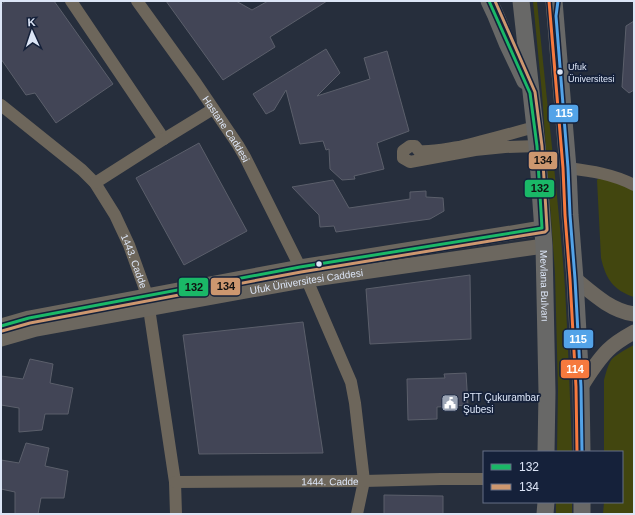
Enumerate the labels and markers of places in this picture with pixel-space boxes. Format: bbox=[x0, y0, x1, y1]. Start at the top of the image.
place label: Ufuk Üniversitesi bbox=[568, 62, 615, 84]
marker: Ufuk Üniversitesi bbox=[555, 67, 565, 77]
unlabelled marker bbox=[314, 259, 324, 269]
place label: PTT Çukurambar Şubesi bbox=[463, 392, 540, 415]
public building icon: PTT Çukurambar Şubesi bbox=[440, 393, 460, 413]

